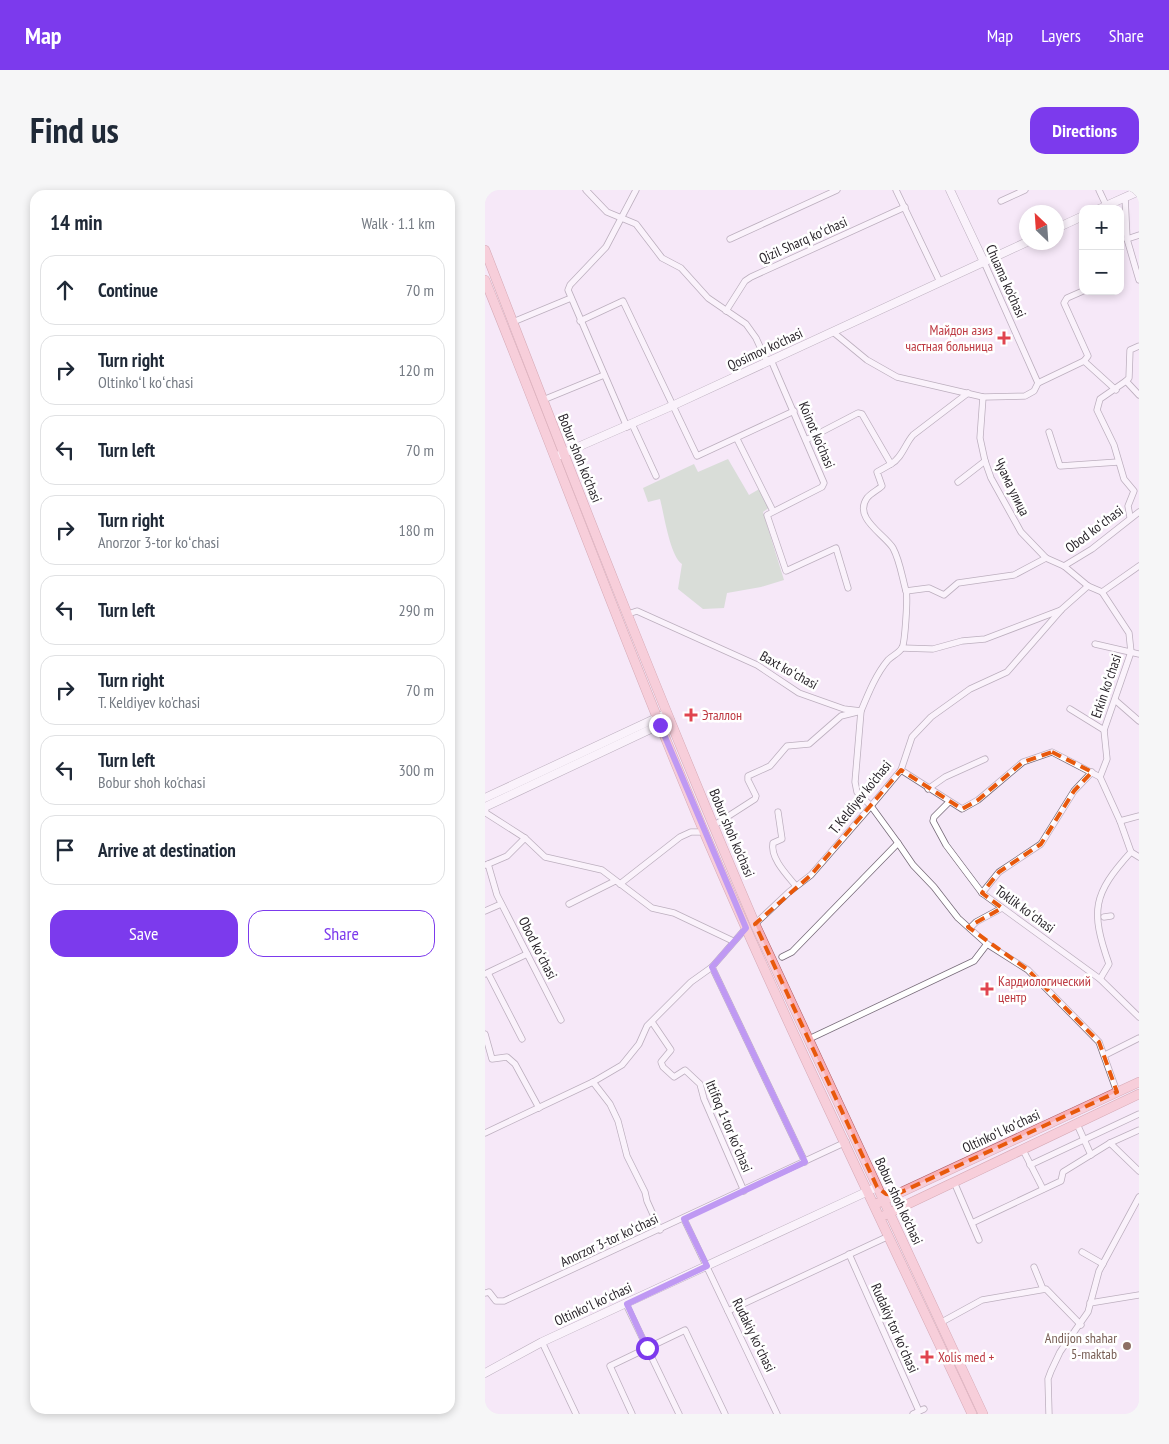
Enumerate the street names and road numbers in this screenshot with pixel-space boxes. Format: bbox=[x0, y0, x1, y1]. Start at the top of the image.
street label: Qizil Sharq koʻchasi bbox=[756, 213, 850, 267]
street label: Chuama ko'chasi bbox=[982, 241, 1030, 321]
street label: Qosimov ko'chasi bbox=[724, 324, 806, 374]
street label: Koinot ko'chasi bbox=[795, 399, 839, 471]
street label: Bobur shoh ko'chasi bbox=[554, 411, 606, 505]
street label: Чуама улица bbox=[990, 455, 1034, 519]
street label: Obod koʻchasi bbox=[1062, 501, 1126, 557]
street label: Baxt koʻchasi bbox=[757, 647, 821, 693]
street label: Erkin koʻchasi bbox=[1087, 652, 1125, 720]
street label: T. Keldiyev ko'chasi bbox=[825, 757, 895, 837]
street label: Bobur shoh ko'chasi bbox=[705, 786, 759, 880]
street label: Toklik koʻchasi bbox=[992, 881, 1058, 937]
street label: Obod koʻchasi bbox=[515, 914, 561, 982]
street label: Ittifoq 1-tor koʻchasi bbox=[701, 1077, 757, 1175]
street label: Oltinkoʻl koʻchasi bbox=[959, 1105, 1043, 1157]
street label: Bobur shoh ko'chasi bbox=[871, 1154, 927, 1248]
street label: Anorzor 3-tor koʻchasi bbox=[557, 1209, 661, 1271]
street label: Oltinkoʻl koʻchasi bbox=[551, 1278, 635, 1330]
street label: Rudakiy tor koʻchasi bbox=[867, 1280, 923, 1376]
street label: Rudakiy koʻchasi bbox=[728, 1295, 780, 1375]

